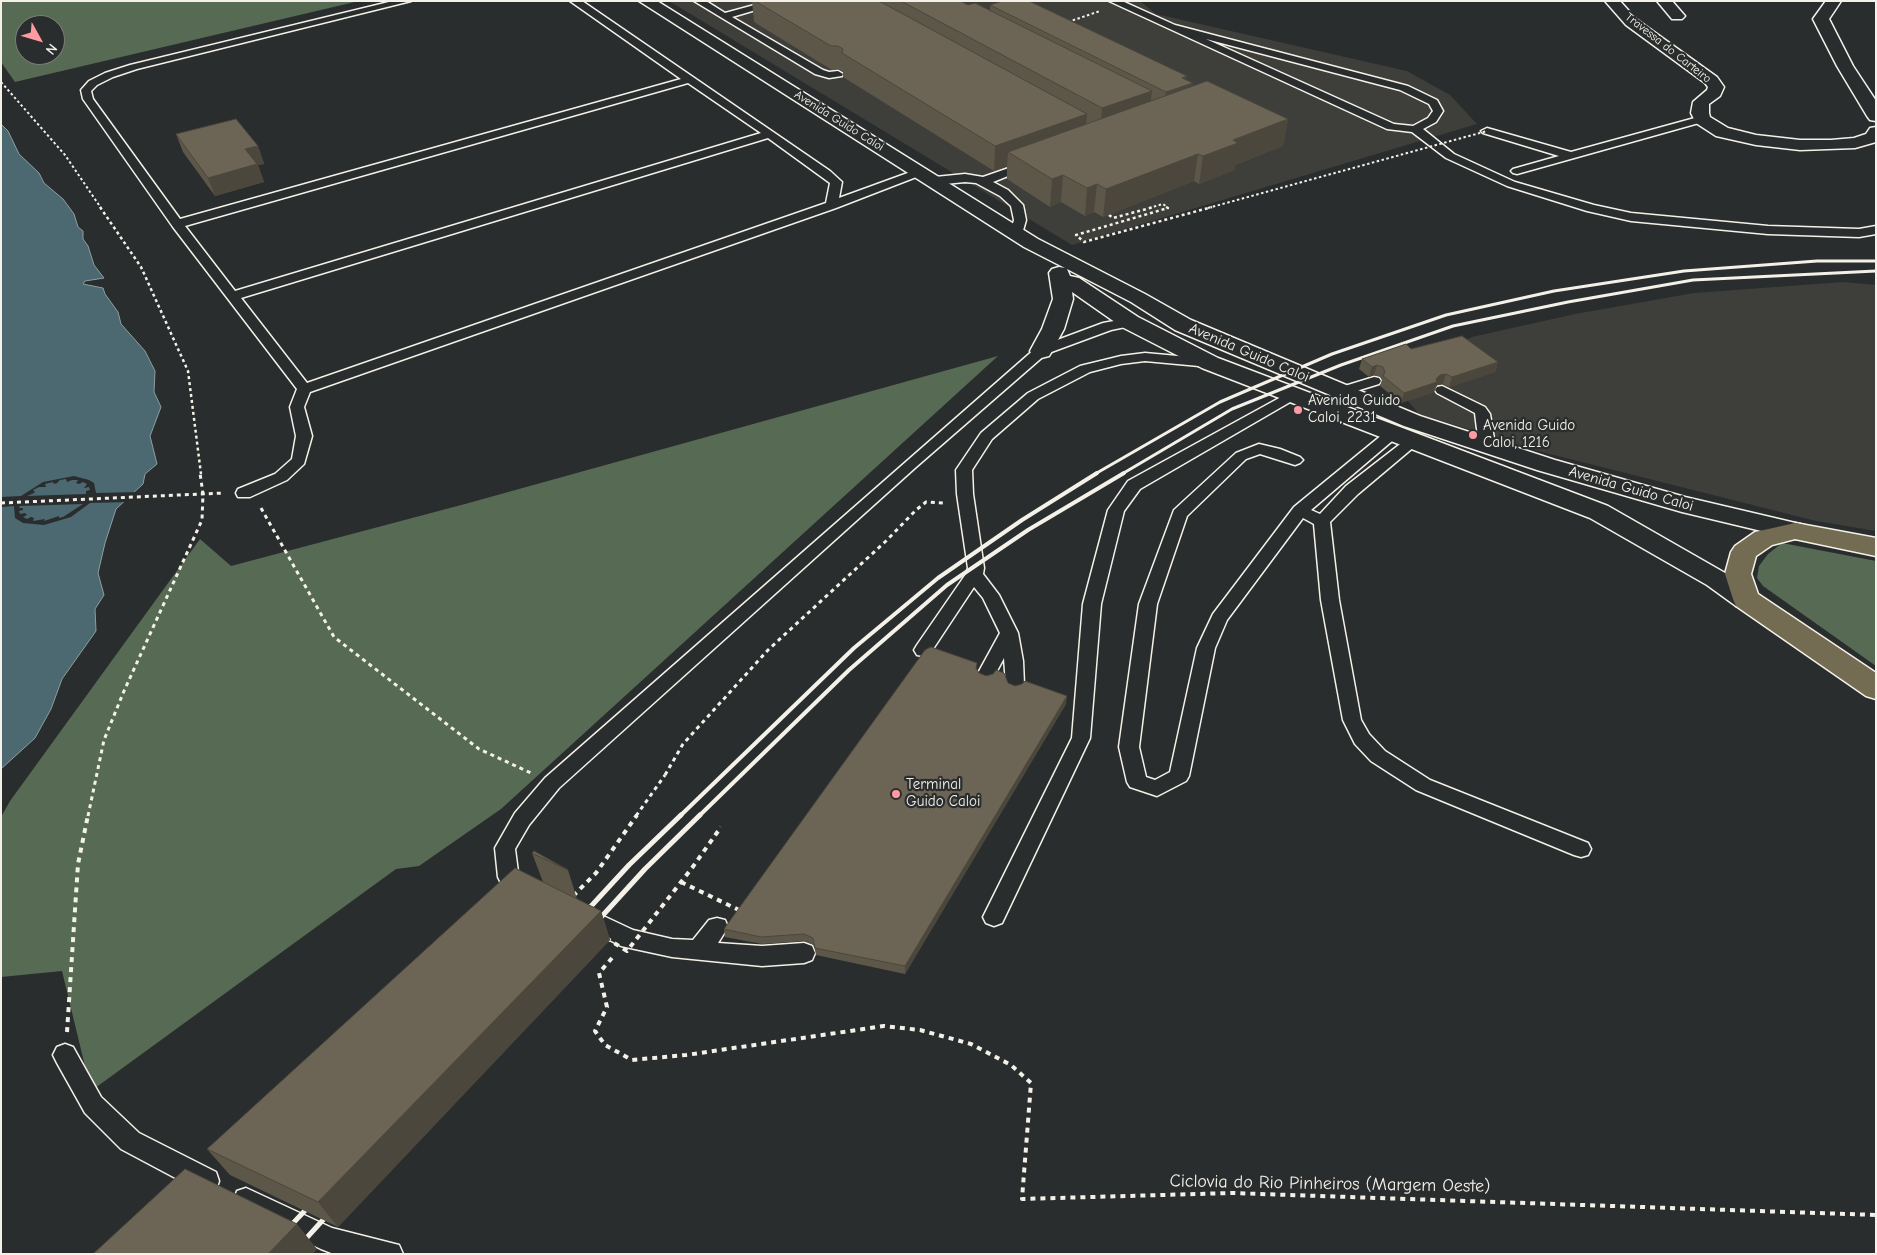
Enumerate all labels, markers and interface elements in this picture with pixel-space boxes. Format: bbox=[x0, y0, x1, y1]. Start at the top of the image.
street label: Travessa do Carteiro bbox=[1622, 10, 1714, 86]
north arrow bbox=[15, 15, 65, 65]
text: N bbox=[42, 40, 61, 58]
street label: Avenida Guido Caloi bbox=[791, 88, 887, 154]
street label: Avenida Guido Caloi bbox=[1186, 320, 1312, 386]
place label: Avenida Guido Caloi, 2231 bbox=[1308, 392, 1400, 427]
marker: Avenida Guido Caloi, 2231 bbox=[1292, 404, 1304, 416]
place label: Avenida Guido Caloi, 1216 bbox=[1483, 417, 1575, 452]
marker: Avenida Guido Caloi, 1216 bbox=[1467, 429, 1479, 441]
street label: Avenida Guido Caloi bbox=[1567, 463, 1695, 515]
place label: Terminal Guido Caloi bbox=[906, 776, 980, 811]
marker: Terminal Guido Caloi bbox=[890, 788, 902, 800]
street label: Ciclovia do Rio Pinheiros (Margem Oeste) bbox=[1170, 1170, 1490, 1198]

